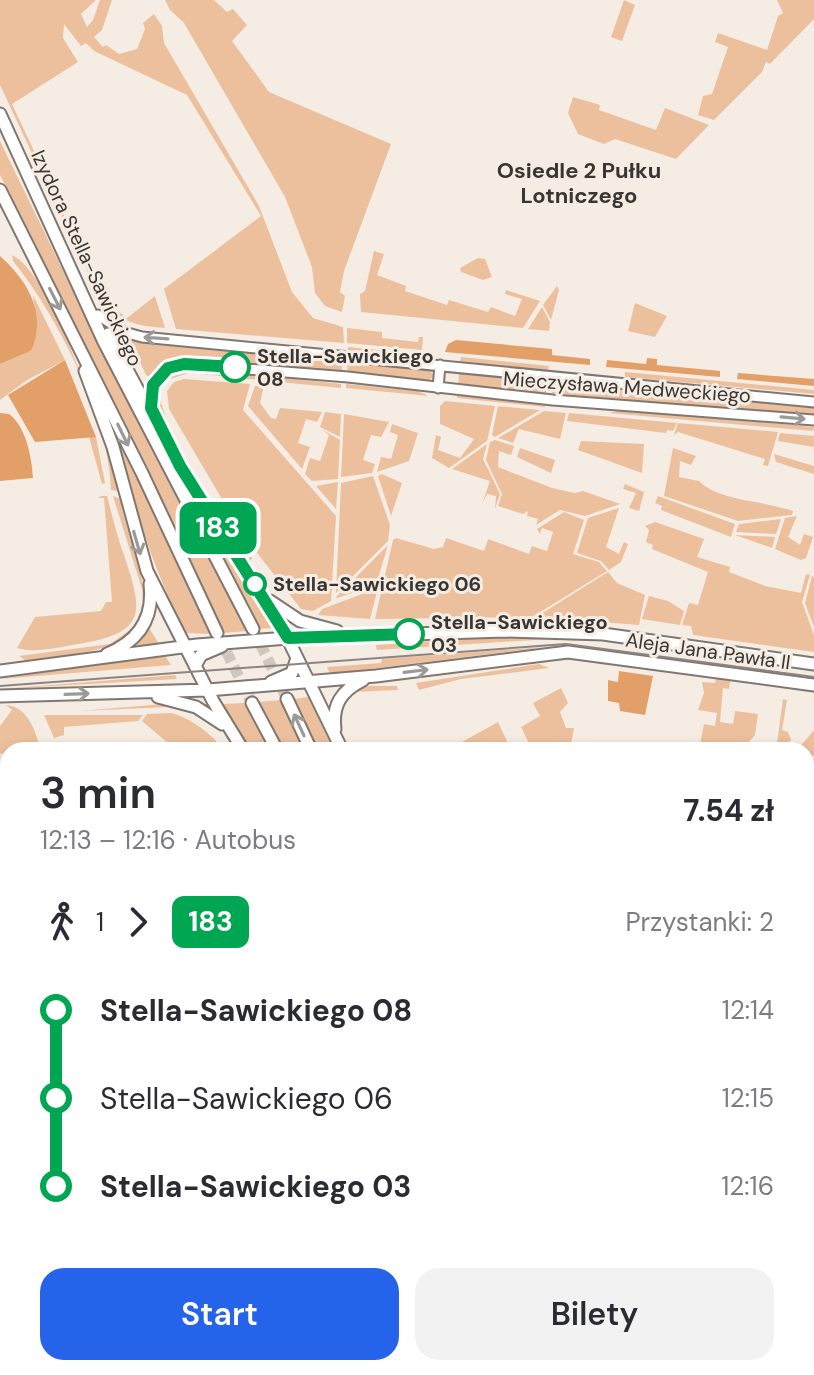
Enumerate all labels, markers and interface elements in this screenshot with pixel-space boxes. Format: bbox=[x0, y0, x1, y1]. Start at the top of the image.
street label: Izydora Stella-Sawickiego bbox=[25, 146, 149, 370]
district label: Osiedle 2 Pułku Lotniczego bbox=[497, 156, 661, 210]
one-way arrow bbox=[47, 286, 63, 310]
one-way arrow bbox=[143, 330, 170, 345]
place label: Stella-Sawickiego 08 bbox=[257, 343, 434, 392]
marker: Stella-Sawickiego 08 bbox=[220, 352, 250, 382]
street label: Mieczysława Medweckiego bbox=[502, 365, 752, 409]
one-way arrow bbox=[779, 411, 806, 426]
one-way arrow bbox=[116, 422, 132, 446]
line badge: 183 bbox=[172, 502, 264, 554]
text: 183 bbox=[196, 509, 240, 546]
one-way arrow bbox=[131, 529, 146, 555]
place label: Stella-Sawickiego 06 bbox=[273, 571, 481, 597]
marker: Stella-Sawickiego 06 bbox=[244, 573, 266, 595]
place label: Stella-Sawickiego 03 bbox=[431, 609, 608, 658]
marker: Stella-Sawickiego 03 bbox=[394, 619, 424, 649]
street label: Aleja Jana Pawła II bbox=[624, 627, 792, 675]
one-way arrow bbox=[402, 663, 428, 678]
one-way arrow bbox=[63, 687, 90, 702]
one-way arrow bbox=[291, 713, 306, 737]
text: 3 min bbox=[40, 764, 156, 822]
text: 7.54 zł bbox=[683, 791, 774, 830]
text: 12:13 – 12:16 · Autobus bbox=[40, 823, 296, 857]
icon: walk bbox=[40, 900, 84, 944]
icon: forward bbox=[116, 900, 160, 944]
text: 183 bbox=[188, 903, 233, 940]
text: 1 bbox=[96, 905, 104, 939]
text: Przystanki: 2 bbox=[625, 905, 774, 939]
text: Stella-Sawickiego 08 bbox=[100, 991, 412, 1030]
text: 12:14 bbox=[722, 993, 774, 1027]
text: Stella-Sawickiego 06 bbox=[100, 1079, 393, 1118]
text: 12:15 bbox=[722, 1081, 774, 1115]
text: Stella-Sawickiego 03 bbox=[100, 1167, 411, 1206]
text: 12:16 bbox=[721, 1169, 774, 1203]
button: Start bbox=[40, 1268, 399, 1360]
button: Bilety bbox=[415, 1268, 774, 1360]

